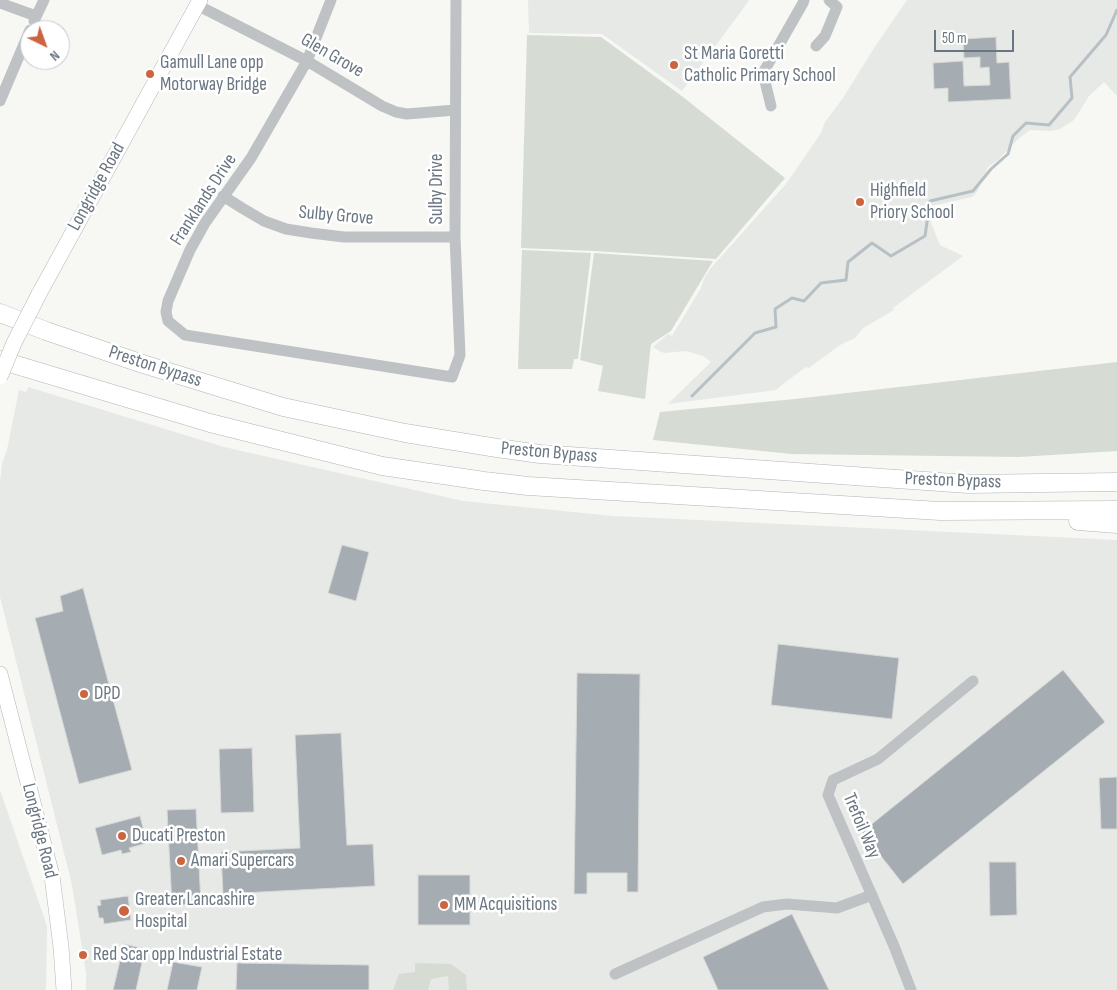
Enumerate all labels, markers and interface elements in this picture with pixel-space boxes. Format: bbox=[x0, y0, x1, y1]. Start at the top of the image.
north arrow bbox=[20, 20, 70, 70]
scale bar bbox=[937, 20, 1017, 52]
street label: Glen Grove bbox=[296, 29, 368, 83]
text: 50 m bbox=[942, 29, 967, 48]
place label: St Maria Goretti Catholic Primary School bbox=[684, 43, 836, 87]
text: N bbox=[46, 47, 63, 65]
place label: Gamull Lane opp Motorway Bridge bbox=[160, 52, 267, 96]
marker: St Maria Goretti Catholic Primary School bbox=[668, 59, 680, 71]
marker: Gamull Lane opp Motorway Bridge bbox=[144, 68, 156, 80]
street label: Longridge Road bbox=[63, 139, 131, 235]
street label: Franklands Drive bbox=[166, 150, 242, 250]
street label: Sulby Drive bbox=[426, 154, 448, 224]
place label: Highfield Priory School bbox=[870, 180, 954, 224]
marker: Highfield Priory School bbox=[854, 196, 866, 208]
street label: Sulby Grove bbox=[298, 201, 374, 231]
street label: Preston Bypass bbox=[106, 341, 204, 393]
street label: Preston Bypass bbox=[500, 437, 598, 469]
street label: Preston Bypass bbox=[904, 468, 1002, 494]
place label: DPD bbox=[94, 683, 121, 705]
marker: DPD bbox=[78, 688, 90, 700]
street label: Longridge Road bbox=[16, 781, 62, 881]
street label: Trefoil Way bbox=[837, 790, 885, 862]
place label: Ducati Preston bbox=[132, 825, 226, 847]
marker: Ducati Preston bbox=[116, 830, 128, 842]
place label: Amari Supercars bbox=[191, 850, 294, 872]
marker: Amari Supercars bbox=[175, 855, 187, 867]
place label: Greater Lancashire Hospital bbox=[135, 889, 255, 933]
place label: MM Acquisitions bbox=[454, 894, 557, 916]
marker: MM Acquisitions bbox=[438, 899, 450, 911]
marker: Greater Lancashire Hospital bbox=[117, 904, 131, 918]
place label: Red Scar opp Industrial Estate bbox=[93, 944, 282, 966]
marker: Red Scar opp Industrial Estate bbox=[77, 949, 89, 961]

